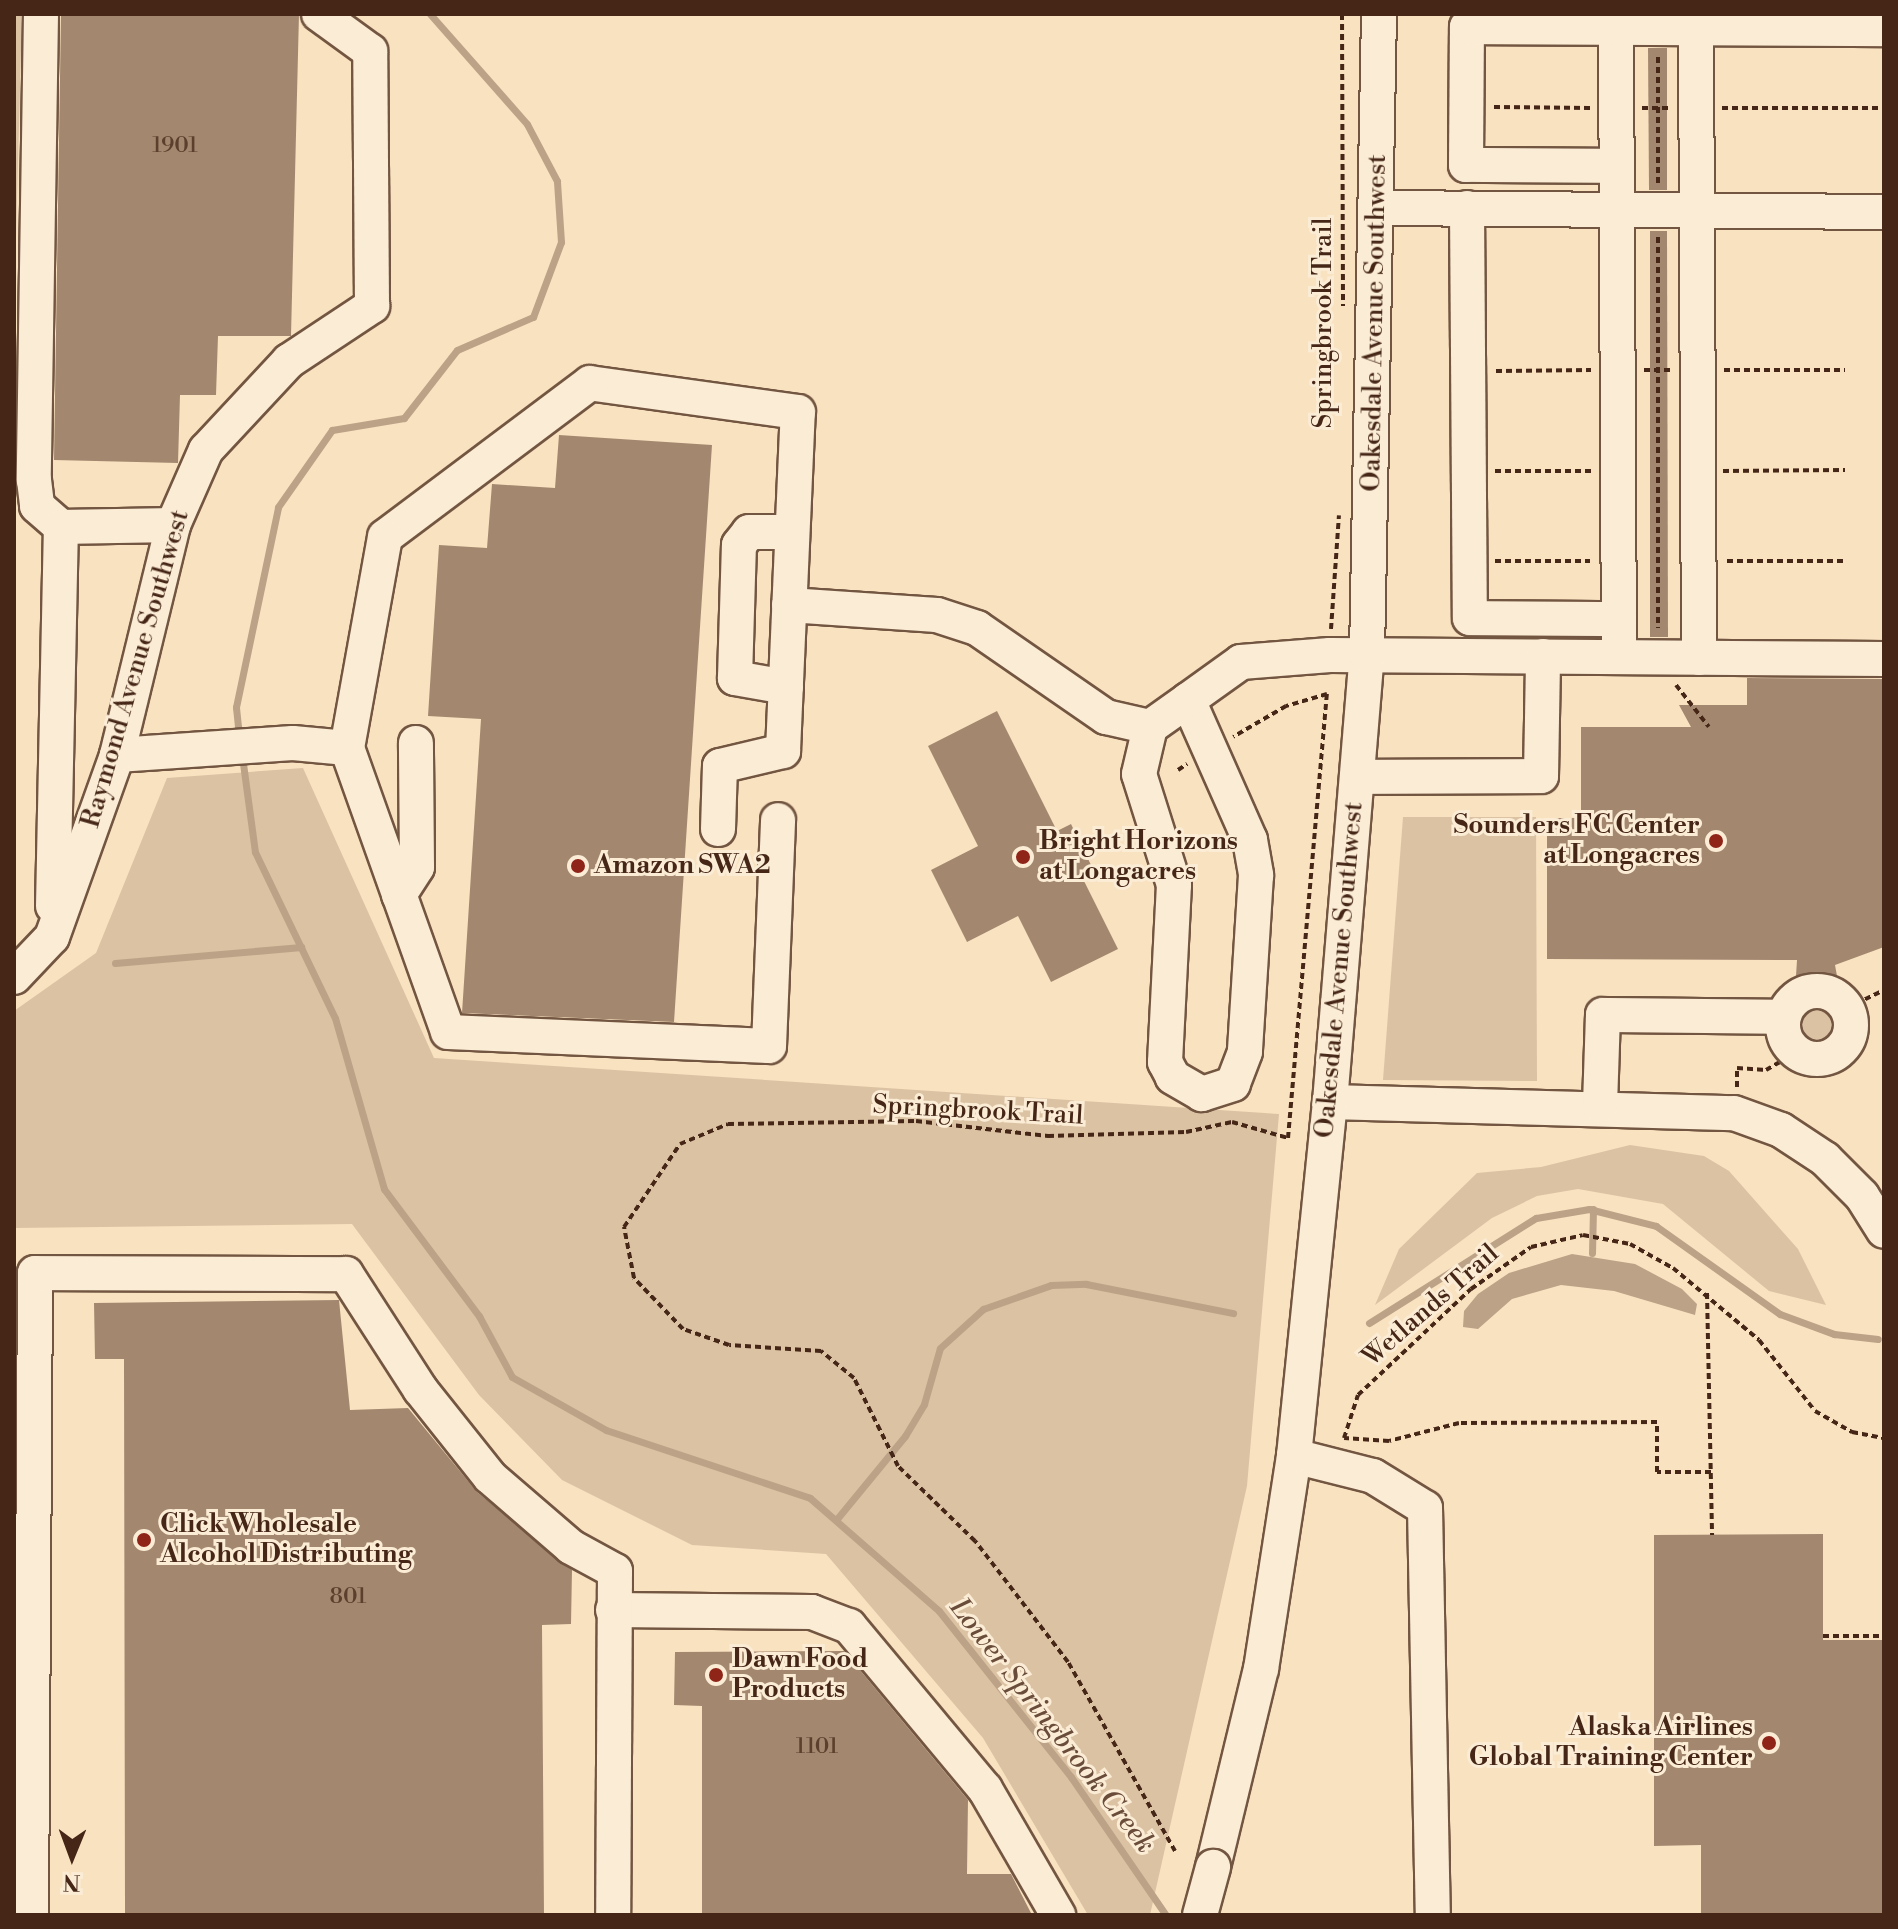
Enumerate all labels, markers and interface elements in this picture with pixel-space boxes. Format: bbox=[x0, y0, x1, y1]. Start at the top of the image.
house number: 1901 bbox=[152, 133, 198, 159]
street label: Oakesdale Avenue Southwest bbox=[1356, 154, 1394, 492]
street label: Springbrook Trail bbox=[1308, 218, 1340, 428]
street label: Raymond Avenue Southwest bbox=[76, 506, 196, 832]
street label: Oakesdale Avenue Southwest bbox=[1310, 801, 1370, 1139]
place label: Sounders FC Center at Longacres bbox=[1454, 810, 1700, 872]
place label: Bright Horizons at Longacres bbox=[1039, 826, 1238, 888]
marker: Sounders FC Center at Longacres bbox=[1707, 832, 1725, 850]
marker: Bright Horizons at Longacres bbox=[1014, 848, 1032, 866]
place label: Amazon SWA2 bbox=[594, 850, 771, 882]
marker: Amazon SWA2 bbox=[569, 857, 587, 875]
street label: Springbrook Trail bbox=[872, 1090, 1084, 1132]
street label: Wetlands Trail bbox=[1357, 1238, 1505, 1374]
place label: Click Wholesale Alcohol Distributing bbox=[160, 1509, 412, 1570]
marker: Click Wholesale Alcohol Distributing bbox=[135, 1531, 153, 1549]
house number: 801 bbox=[330, 1584, 366, 1610]
water label: Lower Springbrook Creek bbox=[942, 1592, 1162, 1860]
place label: Dawn Food Products bbox=[732, 1644, 868, 1706]
marker: Dawn Food Products bbox=[707, 1666, 725, 1684]
place label: Alaska Airlines Global Training Center bbox=[1469, 1712, 1753, 1774]
house number: 1101 bbox=[796, 1734, 838, 1760]
marker: Alaska Airlines Global Training Center bbox=[1760, 1734, 1778, 1752]
north arrow bbox=[32, 1817, 112, 1897]
text: N bbox=[63, 1868, 81, 1895]

